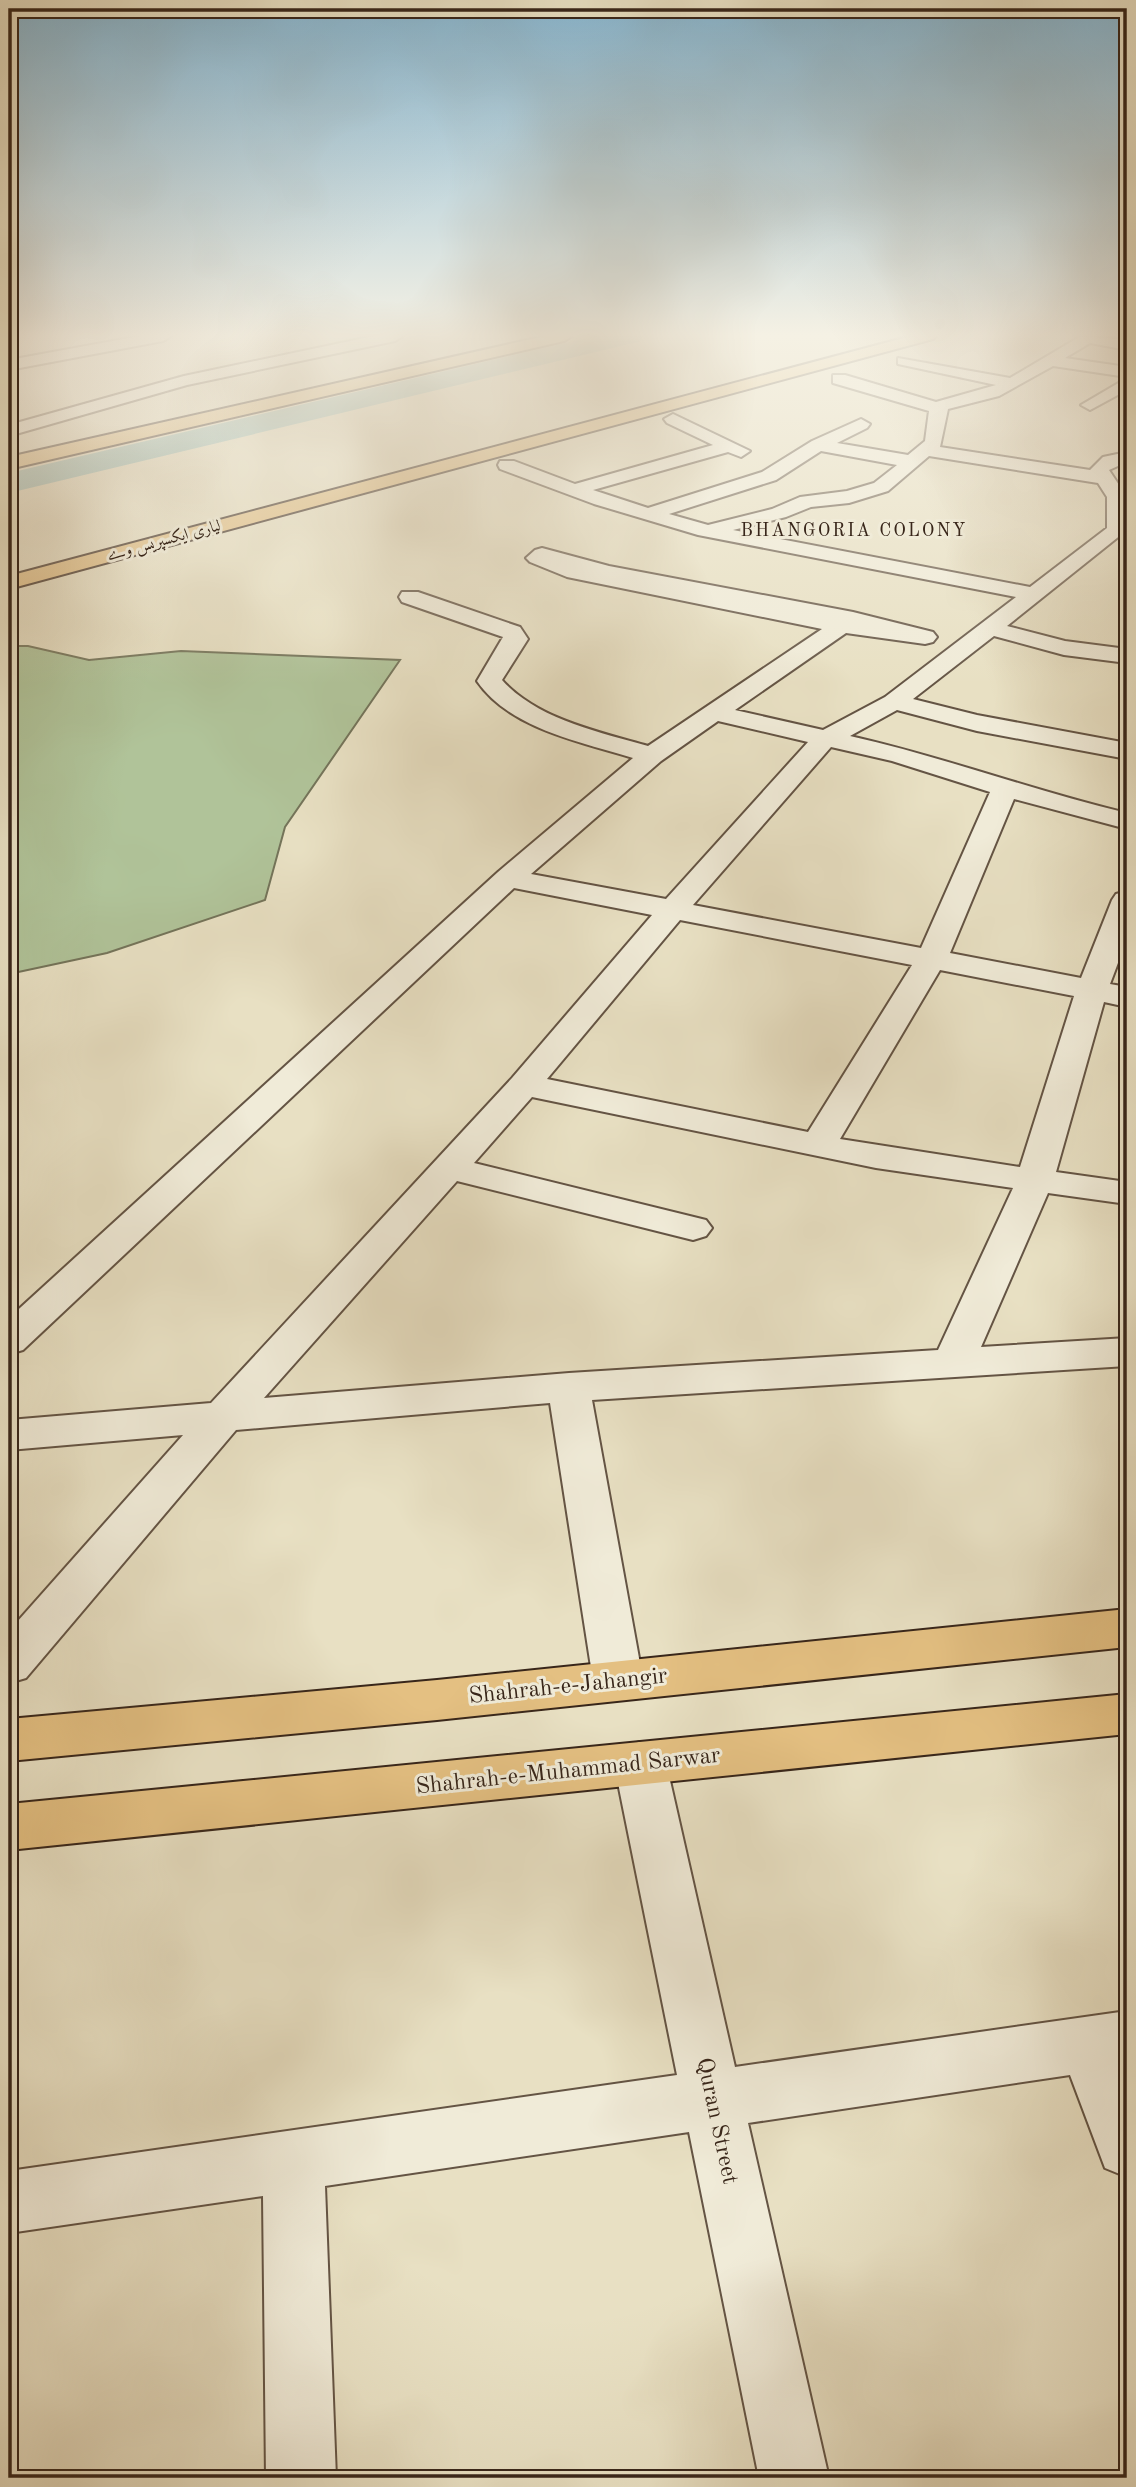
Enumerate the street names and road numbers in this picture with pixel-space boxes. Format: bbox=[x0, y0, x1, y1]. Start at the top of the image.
street label: لیاری ایکسپریس وے bbox=[105, 516, 223, 566]
street label: Shahrah-e-Jahangir bbox=[468, 1664, 668, 1708]
street label: Shahrah-e-Muhammad Sarwar bbox=[414, 1744, 722, 1798]
street label: Quran Street bbox=[692, 2056, 742, 2186]

